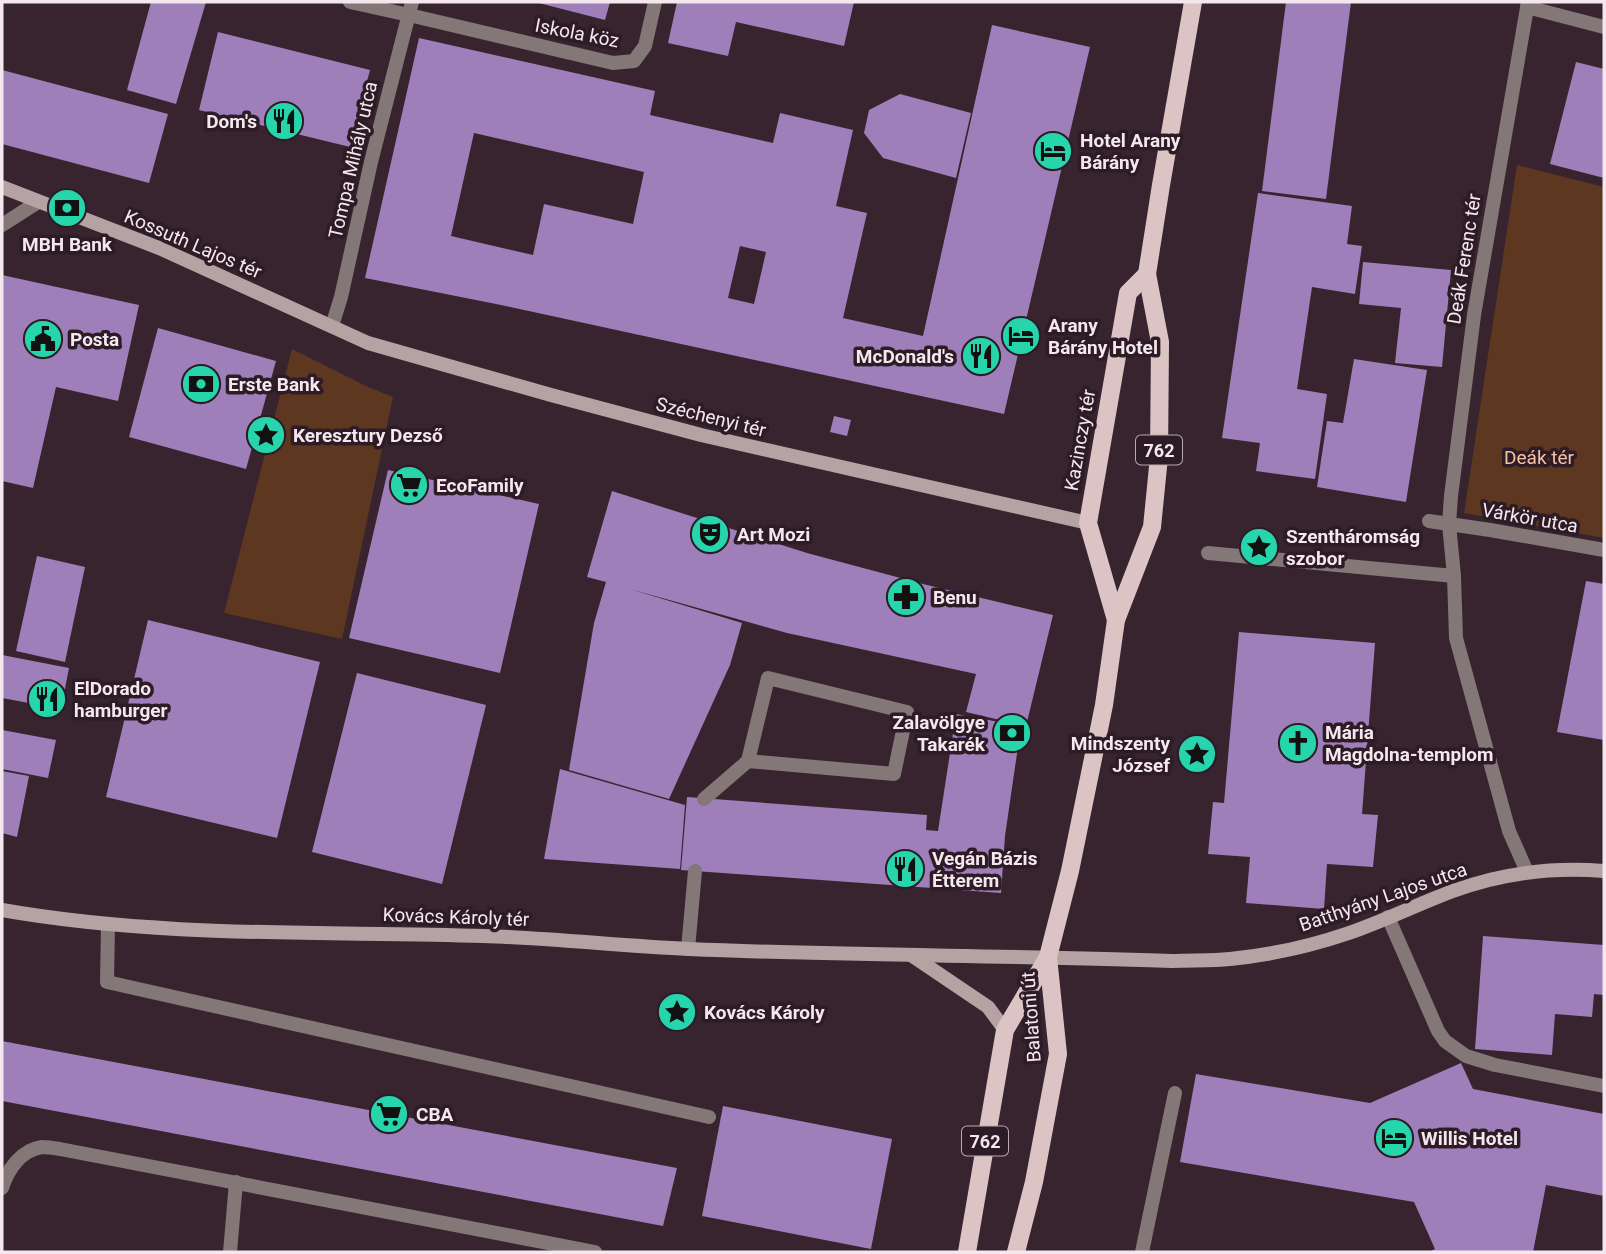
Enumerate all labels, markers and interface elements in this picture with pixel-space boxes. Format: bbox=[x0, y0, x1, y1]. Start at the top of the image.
street label: Iskola köz bbox=[533, 14, 621, 52]
street label: Tompa Mihály utca bbox=[324, 79, 382, 241]
restaurant icon: Dom's bbox=[263, 100, 305, 142]
place label: Dom's bbox=[206, 110, 257, 133]
place label: Hotel Arany Bárány bbox=[1080, 129, 1181, 174]
hotel icon: Hotel Arany Bárány bbox=[1032, 130, 1074, 172]
bank icon: MBH Bank bbox=[46, 187, 88, 229]
street label: Deák Ferenc tér bbox=[1442, 192, 1486, 326]
street label: Kossuth Lajos tér bbox=[121, 205, 266, 284]
place label: MBH Bank bbox=[22, 233, 113, 256]
place label: Arany Bárány Hotel bbox=[1048, 314, 1158, 359]
hotel icon: Arany Bárány Hotel bbox=[1000, 315, 1042, 357]
public building icon: Posta bbox=[22, 318, 64, 360]
place label: Posta bbox=[70, 328, 119, 351]
restaurant icon: McDonald's bbox=[960, 335, 1002, 377]
place label: McDonald's bbox=[856, 345, 954, 368]
bank icon: Erste Bank bbox=[180, 363, 222, 405]
place label: Erste Bank bbox=[228, 373, 321, 396]
street label: Kazinczy tér bbox=[1060, 387, 1100, 493]
street label: Széchenyi tér bbox=[654, 392, 769, 442]
place icon: Keresztury Dezső bbox=[245, 414, 287, 456]
place label: Keresztury Dezső bbox=[293, 424, 443, 447]
road number: 762 bbox=[1136, 436, 1182, 464]
park label: Deák tér bbox=[1504, 446, 1575, 469]
supermarket icon: EcoFamily bbox=[388, 464, 430, 506]
place label: EcoFamily bbox=[436, 474, 524, 497]
street label: Várkör utca bbox=[1480, 498, 1580, 538]
theatre icon: Art Mozi bbox=[689, 513, 731, 555]
place label: Art Mozi bbox=[737, 523, 810, 546]
place label: Szentháromság szobor bbox=[1286, 525, 1420, 570]
place icon: Szentháromság szobor bbox=[1238, 526, 1280, 568]
pharmacy icon: Benu bbox=[885, 576, 927, 618]
place label: Benu bbox=[933, 586, 977, 609]
place label: ElDorado hamburger bbox=[74, 677, 167, 722]
restaurant icon: ElDorado hamburger bbox=[26, 678, 68, 720]
place label: Zalavölgye Takarék bbox=[892, 711, 986, 756]
bank icon: Zalavölgye Takarék bbox=[991, 712, 1033, 754]
place label: Mária Magdolna-templom bbox=[1325, 721, 1493, 766]
church icon: Mária Magdolna-templom bbox=[1277, 722, 1319, 764]
place label: Mindszenty József bbox=[1071, 732, 1170, 777]
place icon: Mindszenty József bbox=[1176, 733, 1218, 775]
place label: Vegán Bázis Étterem bbox=[932, 847, 1038, 892]
restaurant icon: Vegán Bázis Étterem bbox=[884, 848, 926, 890]
street label: Batthyány Lajos utca bbox=[1296, 857, 1470, 937]
street label: Kovács Károly tér bbox=[382, 903, 530, 931]
street label: Balatoni út bbox=[1016, 971, 1046, 1063]
place icon: Kovács Károly bbox=[656, 991, 698, 1033]
place label: Kovács Károly bbox=[704, 1001, 825, 1024]
supermarket icon: CBA bbox=[368, 1093, 410, 1135]
place label: CBA bbox=[416, 1103, 454, 1126]
hotel icon: Willis Hotel bbox=[1373, 1117, 1415, 1159]
road number: 762 bbox=[962, 1126, 1008, 1156]
place label: Willis Hotel bbox=[1421, 1127, 1518, 1150]

